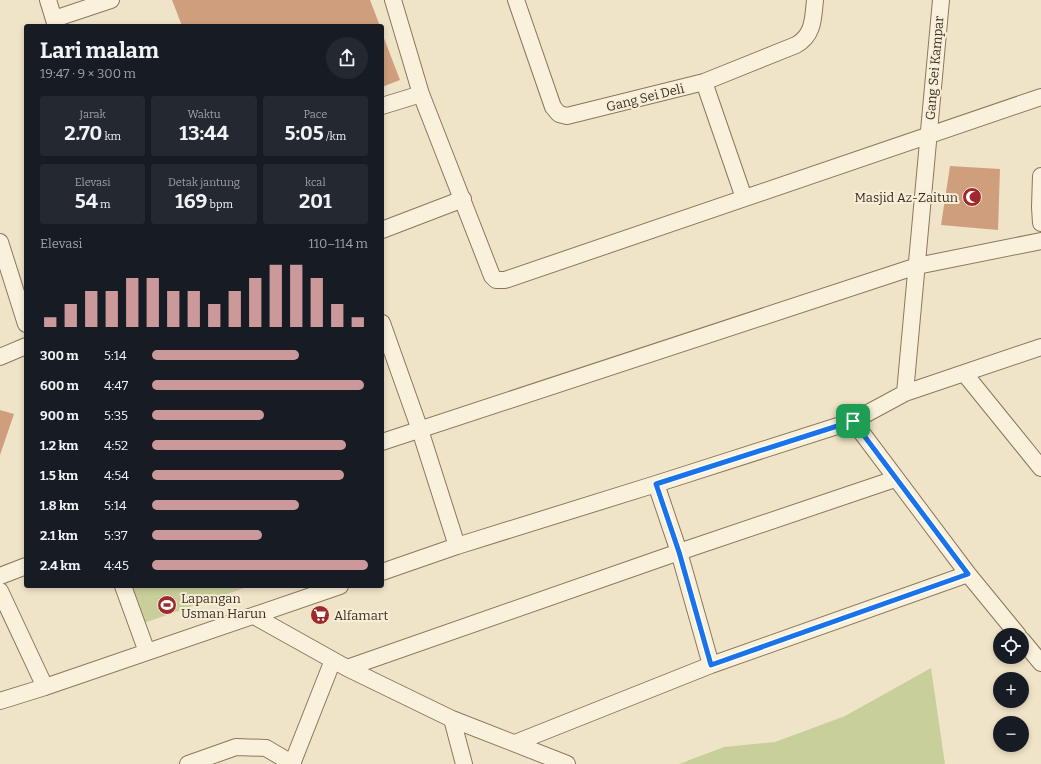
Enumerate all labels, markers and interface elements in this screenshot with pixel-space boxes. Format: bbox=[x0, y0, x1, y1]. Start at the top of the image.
street label: Gang Sei Kampar bbox=[922, 15, 947, 121]
text: Lari malam bbox=[40, 37, 159, 64]
button: share bbox=[326, 37, 368, 79]
text: 19:47 · 9 × 300 m bbox=[40, 66, 136, 81]
street label: Gang Sei Deli bbox=[605, 81, 686, 114]
text: Jarak bbox=[80, 108, 106, 121]
text: Waktu bbox=[187, 108, 221, 121]
text: Pace bbox=[303, 108, 327, 121]
text: 2.70 bbox=[64, 121, 102, 145]
text: 13:44 bbox=[179, 121, 229, 145]
text: 5:05 bbox=[285, 121, 324, 145]
text: km bbox=[102, 130, 121, 143]
text: /km bbox=[324, 130, 346, 143]
text: Elevasi bbox=[75, 176, 111, 189]
text: Detak jantung bbox=[168, 176, 240, 189]
text: kcal bbox=[305, 176, 326, 189]
mosque icon: Masjid Az-Zaitun bbox=[961, 186, 983, 208]
text: 54 bbox=[75, 189, 98, 213]
text: 169 bbox=[175, 189, 207, 213]
text: 201 bbox=[299, 189, 332, 213]
place label: Masjid Az-Zaitun bbox=[854, 190, 959, 205]
text: m bbox=[98, 198, 111, 211]
text: bpm bbox=[207, 198, 233, 211]
text: Elevasi bbox=[40, 236, 82, 251]
text: 110–114 m bbox=[308, 236, 368, 251]
text: 300 m bbox=[40, 348, 79, 363]
text: 5:14 bbox=[104, 348, 127, 363]
text: 600 m bbox=[40, 378, 79, 393]
text: 4:47 bbox=[104, 378, 128, 393]
pin bbox=[836, 404, 870, 438]
text: 900 m bbox=[40, 408, 79, 423]
text: 5:35 bbox=[104, 408, 128, 423]
icon: arrive bbox=[842, 410, 864, 432]
text: 1.2 km bbox=[40, 438, 78, 453]
text: 4:52 bbox=[104, 438, 128, 453]
text: 1.5 km bbox=[40, 468, 78, 483]
text: 4:54 bbox=[104, 468, 129, 483]
text: 1.8 km bbox=[40, 498, 79, 513]
text: 5:14 bbox=[104, 498, 127, 513]
text: 2.1 km bbox=[40, 528, 78, 543]
text: 5:37 bbox=[104, 528, 128, 543]
text: 2.4 km bbox=[40, 558, 80, 573]
text: 4:45 bbox=[104, 558, 129, 573]
place label: Lapangan Usman Harun bbox=[181, 591, 267, 621]
sports icon: Lapangan Usman Harun bbox=[156, 594, 178, 616]
supermarket icon: Alfamart bbox=[309, 604, 331, 626]
place label: Alfamart bbox=[334, 608, 389, 623]
map controls bbox=[993, 628, 1029, 752]
button: locate bbox=[993, 628, 1029, 664]
button: + bbox=[993, 672, 1029, 708]
button: − bbox=[993, 716, 1029, 752]

